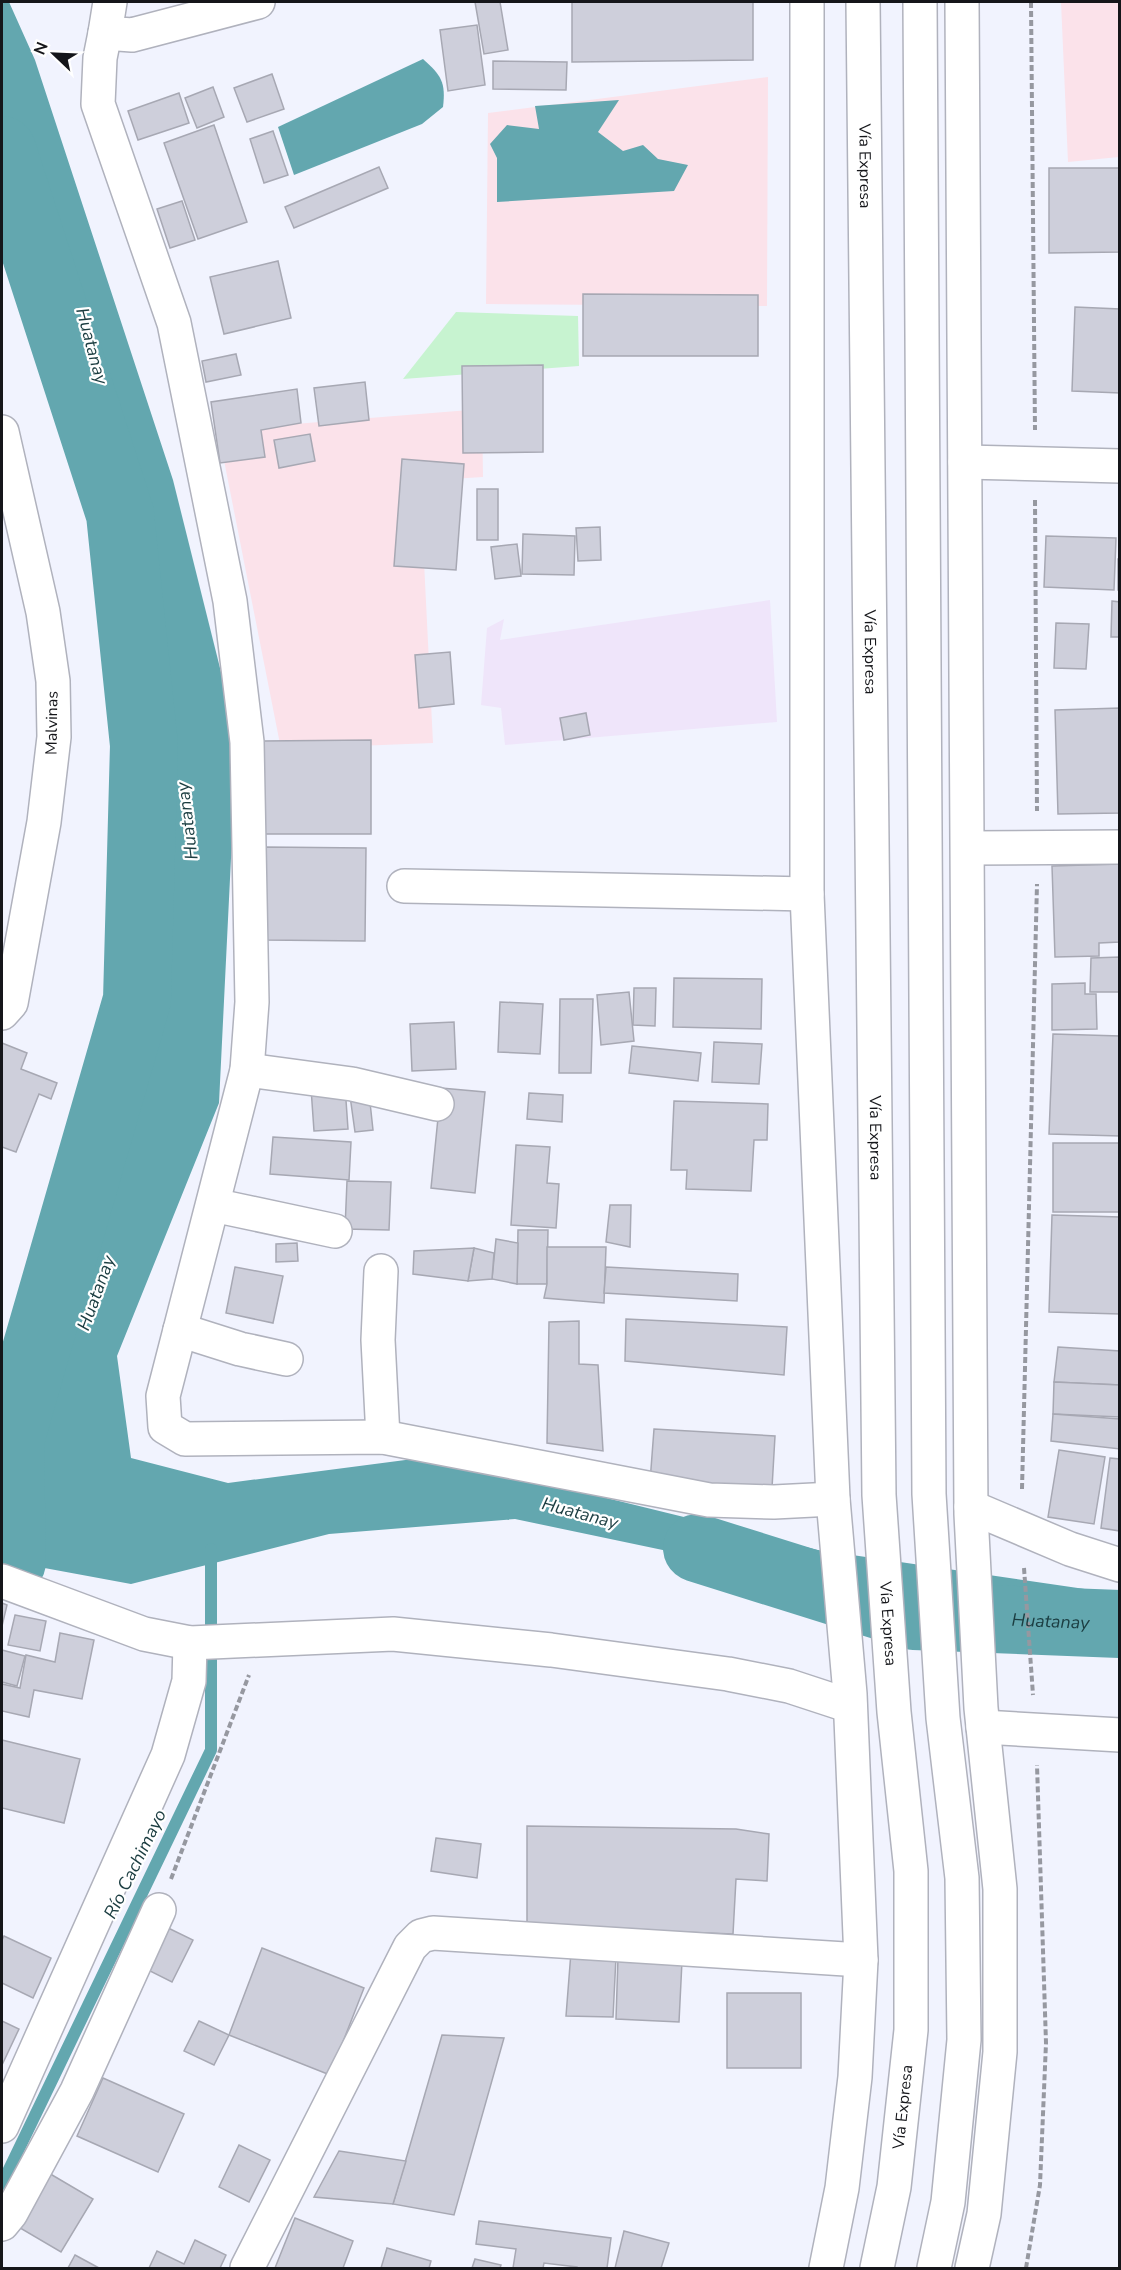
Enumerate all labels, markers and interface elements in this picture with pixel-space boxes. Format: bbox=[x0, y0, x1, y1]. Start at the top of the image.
north arrow bbox=[24, 24, 84, 84]
text: N bbox=[29, 39, 54, 58]
street label: Vía Expresa bbox=[853, 122, 876, 208]
water label: Huatanay bbox=[70, 305, 114, 388]
street label: Vía Expresa bbox=[859, 608, 881, 694]
street label: Malvinas bbox=[40, 691, 64, 755]
water label: Huatanay bbox=[170, 780, 204, 861]
street label: Vía Expresa bbox=[864, 1094, 887, 1180]
water label: Huatanay bbox=[71, 1252, 121, 1334]
water label: Huatanay bbox=[539, 1491, 622, 1535]
street label: Vía Expresa bbox=[874, 1580, 902, 1667]
water label: Huatanay bbox=[1011, 1608, 1091, 1635]
water label: Río Cachimayo bbox=[98, 1805, 172, 1923]
street label: Vía Expresa bbox=[888, 2064, 918, 2151]

